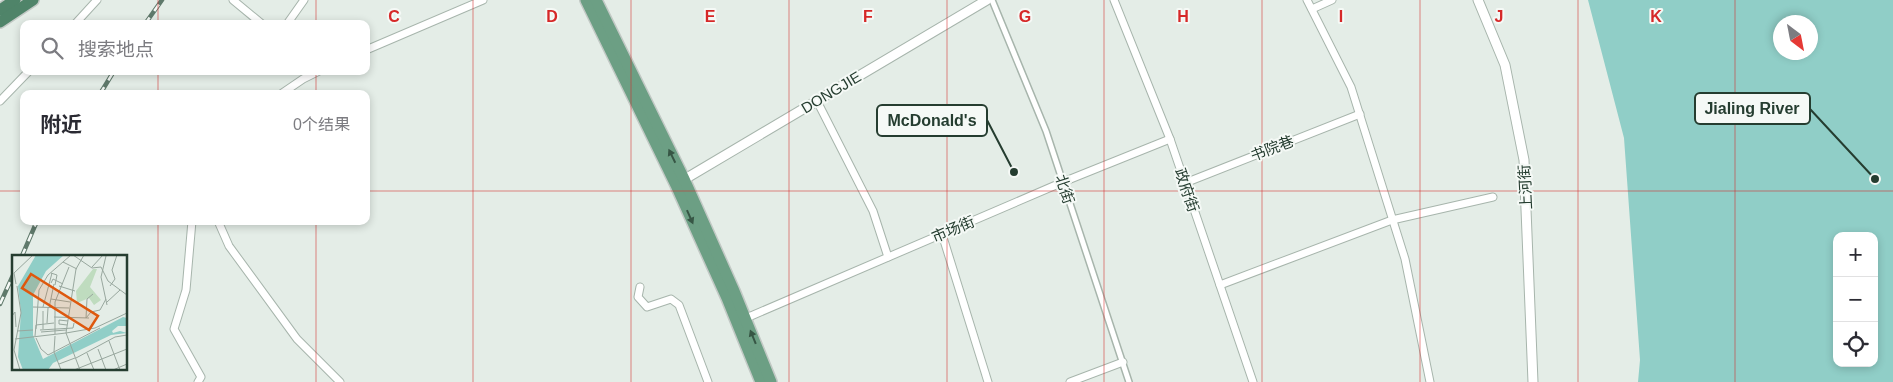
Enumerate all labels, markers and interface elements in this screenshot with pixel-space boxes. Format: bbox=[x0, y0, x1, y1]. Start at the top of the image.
text: C bbox=[388, 8, 400, 25]
text: D bbox=[546, 8, 558, 25]
text: E bbox=[705, 8, 716, 25]
text: F bbox=[863, 8, 873, 25]
text: G bbox=[1019, 8, 1031, 25]
text: H bbox=[1177, 8, 1189, 25]
text: I bbox=[1339, 8, 1343, 25]
text: J bbox=[1495, 8, 1503, 25]
text: K bbox=[1650, 8, 1662, 25]
north arrow bbox=[1773, 15, 1818, 60]
search box bbox=[20, 20, 370, 75]
icon: search bbox=[38, 34, 66, 62]
text: 搜索地点 bbox=[78, 39, 154, 60]
street label: DONGJIE bbox=[798, 68, 864, 116]
callout: Jialing River bbox=[1695, 93, 1810, 124]
text: Jialing River bbox=[1704, 100, 1800, 117]
callout: McDonald's bbox=[877, 105, 987, 136]
text: McDonald's bbox=[887, 112, 977, 129]
text: 附近 bbox=[40, 113, 82, 136]
text: 0个结果 bbox=[293, 116, 350, 133]
street label: 书院巷 bbox=[1248, 132, 1296, 164]
one-way arrow bbox=[668, 149, 677, 164]
street label: 上河街 bbox=[1515, 164, 1535, 210]
street label: 政府街 bbox=[1172, 166, 1202, 214]
street label: 北街 bbox=[1052, 172, 1078, 206]
one-way arrow bbox=[687, 210, 695, 224]
street label: 市场街 bbox=[929, 212, 977, 246]
map controls bbox=[1833, 232, 1878, 367]
button: + bbox=[1833, 232, 1878, 277]
inset map bbox=[12, 255, 128, 370]
button: − bbox=[1833, 277, 1878, 322]
button: locate bbox=[1833, 322, 1878, 367]
one-way arrow bbox=[749, 329, 757, 344]

